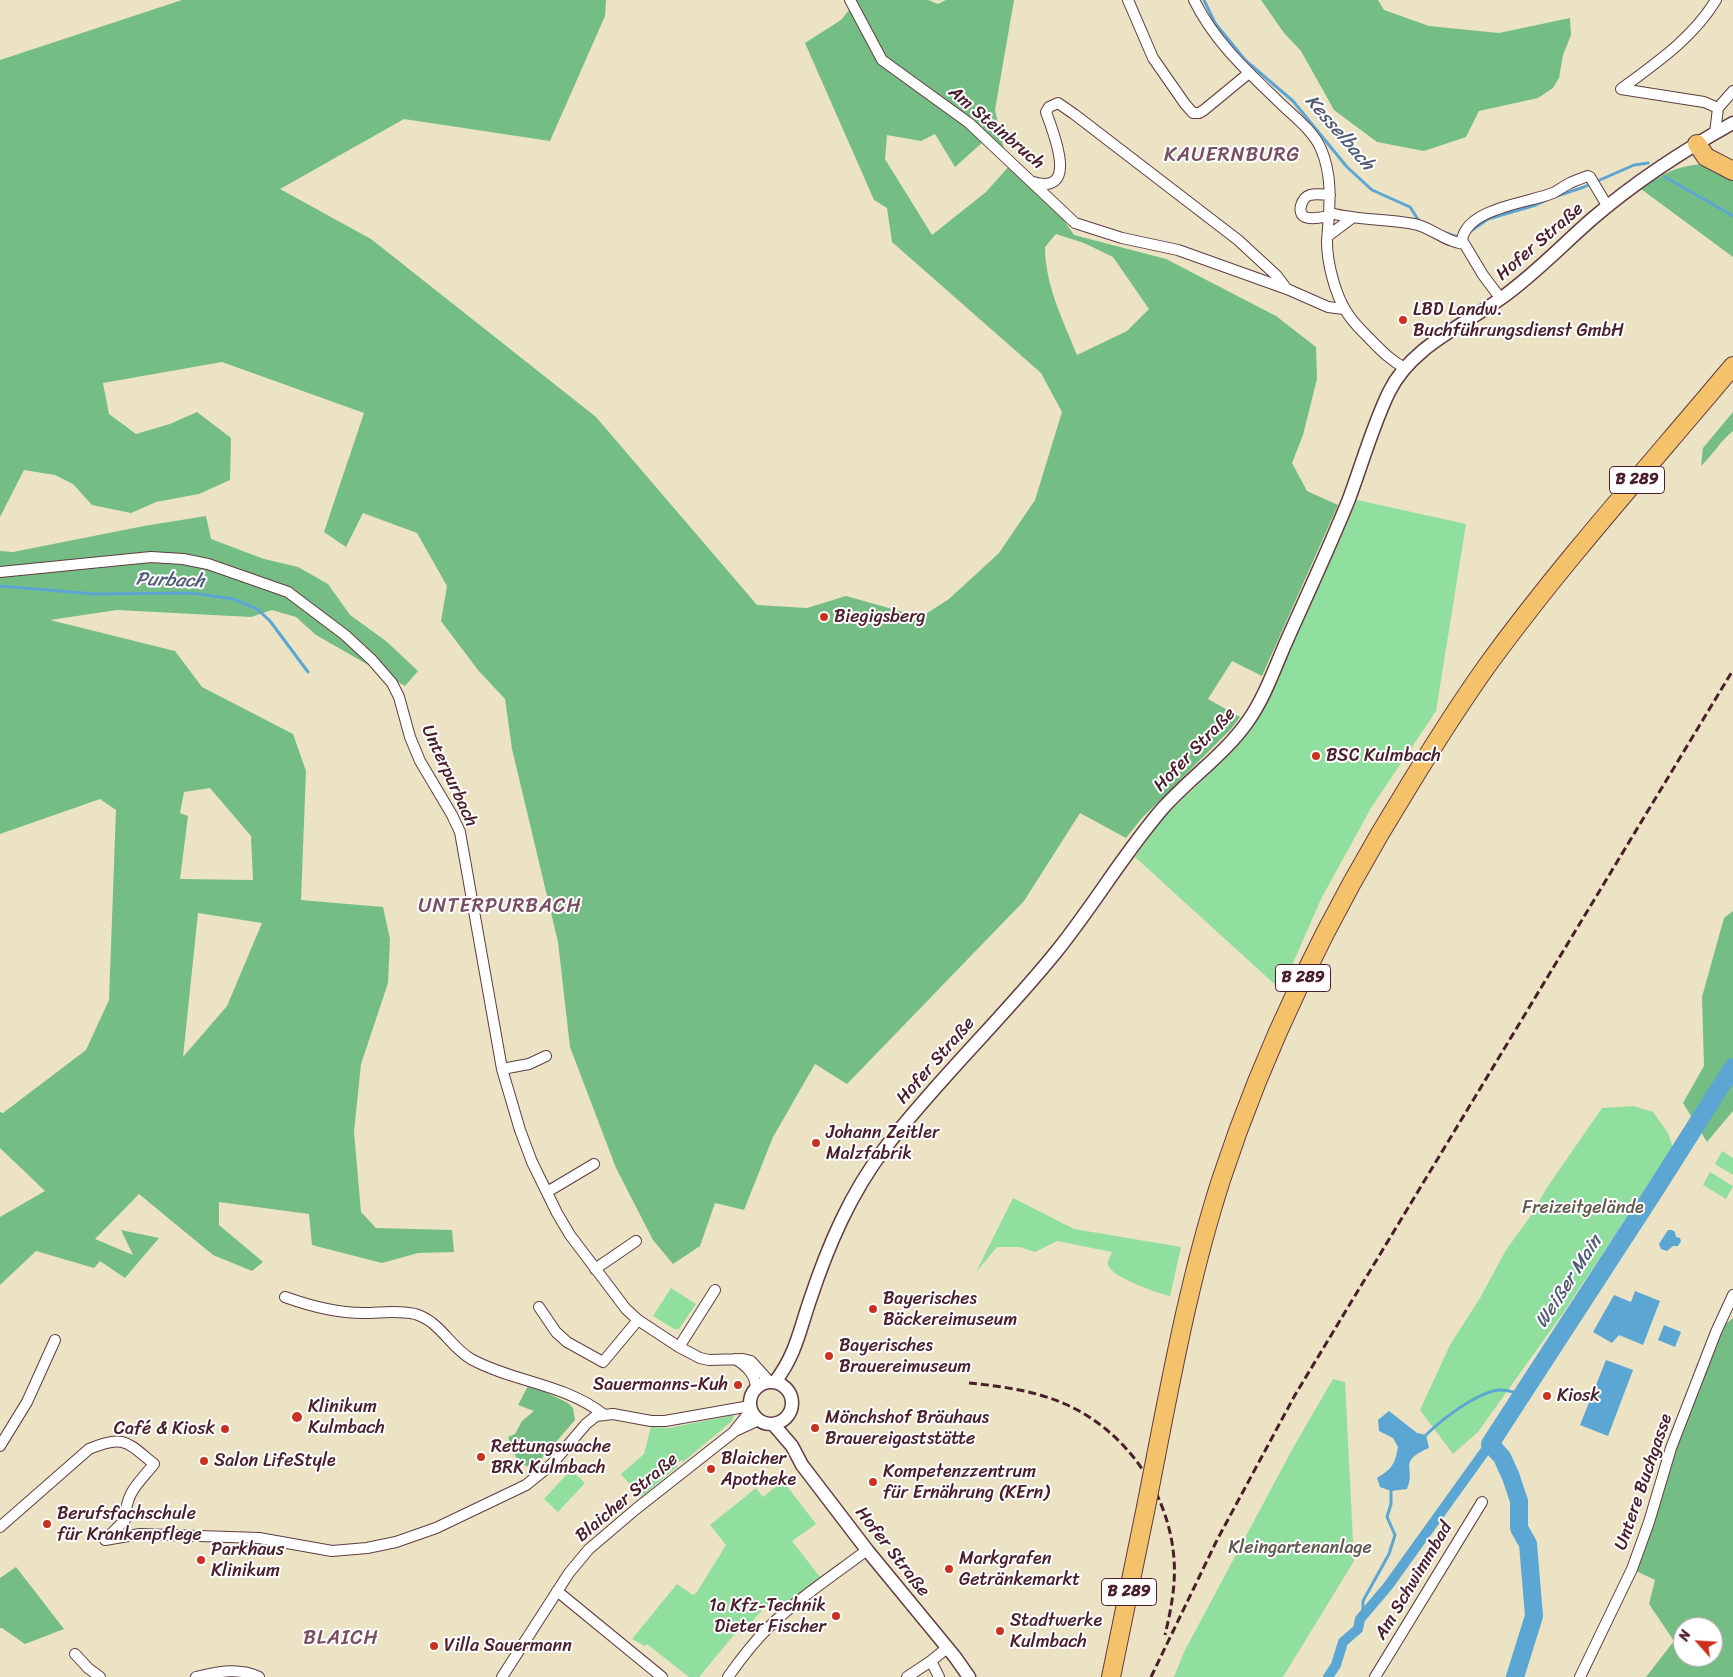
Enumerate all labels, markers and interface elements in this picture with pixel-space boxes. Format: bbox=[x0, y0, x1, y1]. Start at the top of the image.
street label: Am Steinbruch bbox=[944, 82, 1048, 174]
water label: Kesselbach bbox=[1300, 90, 1378, 176]
district label: KAUERNBURG bbox=[1163, 144, 1301, 168]
street label: Hofer Straße bbox=[1492, 198, 1588, 286]
place label: LBD Landw. Buchführungsdienst GmbH bbox=[1413, 299, 1624, 342]
marker: LBD Landw. Buchführungsdienst GmbH bbox=[1397, 314, 1409, 326]
road number: B 289 bbox=[1610, 466, 1664, 494]
water label: Purbach bbox=[135, 568, 205, 594]
place label: Biegigsberg bbox=[834, 606, 926, 628]
marker: Biegigsberg bbox=[818, 611, 830, 623]
street label: Hofer Straße bbox=[1150, 703, 1240, 797]
street label: Unterpurbach bbox=[416, 722, 482, 830]
place label: BSC Kulmbach bbox=[1326, 745, 1441, 767]
marker: BSC Kulmbach bbox=[1310, 750, 1322, 762]
district label: UNTERPURBACH bbox=[417, 895, 583, 919]
road number: B 289 bbox=[1276, 964, 1330, 991]
street label: Hofer Straße bbox=[892, 1013, 980, 1109]
place label: Johann Zeitler Malzfabrik bbox=[826, 1122, 939, 1164]
marker: Johann Zeitler Malzfabrik bbox=[810, 1137, 822, 1149]
park label: Freizeitgelände bbox=[1522, 1197, 1644, 1219]
water label: Weißer Main bbox=[1531, 1232, 1607, 1332]
place label: Bayerisches Bäckereimuseum bbox=[883, 1288, 1017, 1330]
marker: Bayerisches Bäckereimuseum bbox=[867, 1303, 879, 1315]
place label: Bayerisches Brauereimuseum bbox=[839, 1335, 971, 1378]
marker: Bayerisches Brauereimuseum bbox=[823, 1350, 835, 1362]
place label: Sauermanns-Kuh bbox=[593, 1374, 728, 1396]
marker: Sauermanns-Kuh bbox=[732, 1379, 744, 1391]
place label: Kiosk bbox=[1557, 1385, 1600, 1407]
marker: Kiosk bbox=[1541, 1390, 1553, 1402]
place label: Klinikum Kulmbach bbox=[308, 1396, 385, 1438]
place label: Mönchshof Bräuhaus Brauereigaststätte bbox=[825, 1407, 989, 1450]
marker: Klinikum Kulmbach bbox=[290, 1410, 304, 1424]
street label: Untere Buchgasse bbox=[1611, 1411, 1677, 1553]
place label: Café & Kiosk bbox=[114, 1418, 215, 1440]
marker: Mönchshof Bräuhaus Brauereigaststätte bbox=[809, 1422, 821, 1434]
marker: Café & Kiosk bbox=[219, 1423, 231, 1435]
place label: Rettungswache BRK Kulmbach bbox=[491, 1436, 611, 1478]
place label: Blaicher Apotheke bbox=[721, 1448, 796, 1490]
street label: Blaicher Straße bbox=[571, 1449, 683, 1547]
place label: Salon LifeStyle bbox=[214, 1450, 336, 1472]
marker: Rettungswache BRK Kulmbach bbox=[475, 1451, 487, 1463]
marker: Salon LifeStyle bbox=[198, 1455, 210, 1467]
place label: Kompetenzzentrum für Ernährung (KErn) bbox=[883, 1461, 1049, 1504]
marker: Blaicher Apotheke bbox=[705, 1463, 717, 1475]
marker: Kompetenzzentrum für Ernährung (KErn) bbox=[867, 1476, 879, 1488]
place label: Berufsfachschule für Krankenpflege bbox=[57, 1503, 202, 1546]
street label: Hofer Straße bbox=[850, 1503, 934, 1601]
marker: Berufsfachschule für Krankenpflege bbox=[41, 1518, 53, 1530]
street label: Am Schwimmbad bbox=[1370, 1518, 1458, 1644]
park label: Kleingartenanlage bbox=[1228, 1537, 1372, 1559]
place label: Parkhaus Klinikum bbox=[211, 1539, 284, 1582]
place label: Markgrafen Getränkemarkt bbox=[959, 1548, 1080, 1590]
marker: Parkhaus Klinikum bbox=[195, 1554, 207, 1566]
marker: Markgrafen Getränkemarkt bbox=[943, 1563, 955, 1575]
road number: B 289 bbox=[1102, 1578, 1156, 1605]
place label: 1a Kfz-Technik Dieter Fischer bbox=[709, 1595, 826, 1638]
marker: 1a Kfz-Technik Dieter Fischer bbox=[830, 1610, 842, 1622]
place label: Stadtwerke Kulmbach bbox=[1010, 1610, 1102, 1652]
north arrow bbox=[1673, 1617, 1723, 1667]
marker: Stadtwerke Kulmbach bbox=[994, 1625, 1006, 1637]
text: N bbox=[1672, 1626, 1698, 1645]
district label: BLAICH bbox=[304, 1627, 378, 1651]
place label: Villa Sauermann bbox=[444, 1635, 572, 1657]
marker: Villa Sauermann bbox=[428, 1640, 440, 1652]

